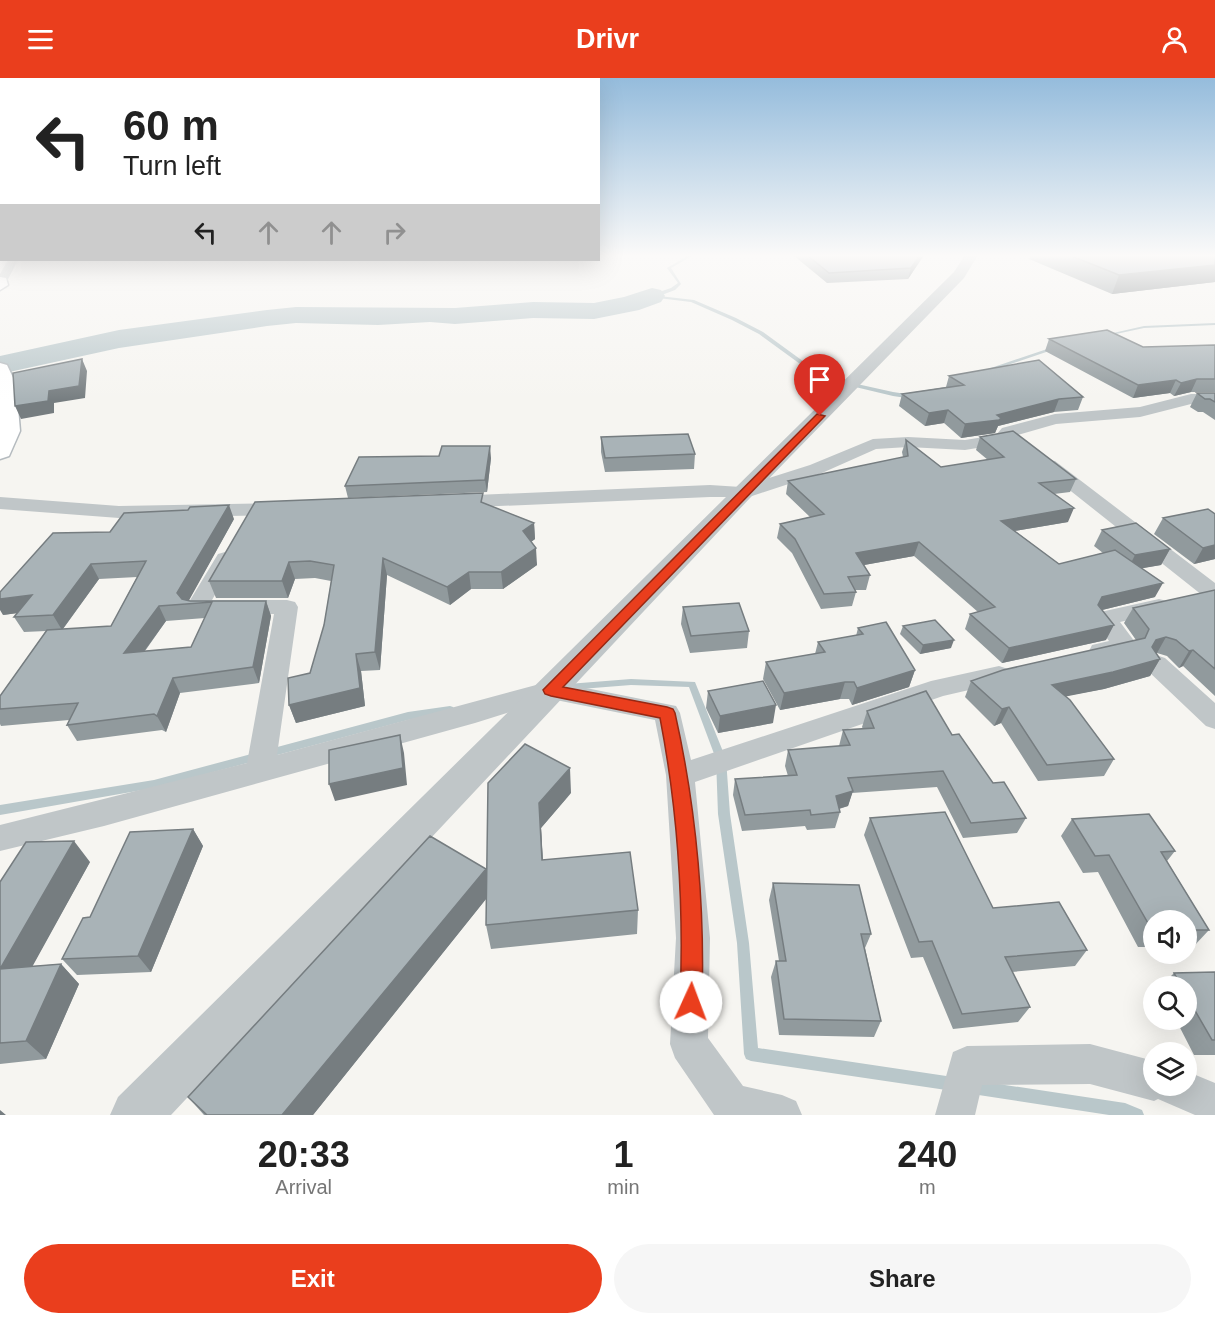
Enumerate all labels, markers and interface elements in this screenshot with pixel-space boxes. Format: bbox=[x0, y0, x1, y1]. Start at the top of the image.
icon: menu bbox=[24, 23, 57, 56]
icon: person bbox=[1158, 23, 1191, 56]
text: Drivr bbox=[576, 24, 639, 54]
icon: left bbox=[24, 102, 102, 180]
text: 60 m bbox=[123, 102, 219, 149]
text: Turn left bbox=[123, 151, 221, 181]
icon: left bbox=[189, 216, 222, 249]
icon: ahead bbox=[252, 216, 285, 249]
icon: ahead bbox=[315, 216, 348, 249]
icon: right bbox=[378, 216, 411, 249]
pin bbox=[794, 354, 845, 416]
icon: arrive bbox=[803, 363, 836, 396]
map controls bbox=[1143, 910, 1197, 1096]
button: sound bbox=[1143, 910, 1197, 964]
position arrow bbox=[659, 970, 723, 1034]
button: search bbox=[1143, 976, 1197, 1030]
button: layers bbox=[1143, 1042, 1197, 1096]
text: 20:33 bbox=[258, 1134, 350, 1175]
text: 1 bbox=[613, 1134, 633, 1175]
text: 240 bbox=[897, 1134, 957, 1175]
text: Arrival bbox=[275, 1176, 332, 1198]
text: min bbox=[607, 1176, 640, 1198]
text: m bbox=[919, 1176, 936, 1198]
button: Exit bbox=[24, 1244, 602, 1313]
button: Share bbox=[614, 1244, 1191, 1313]

